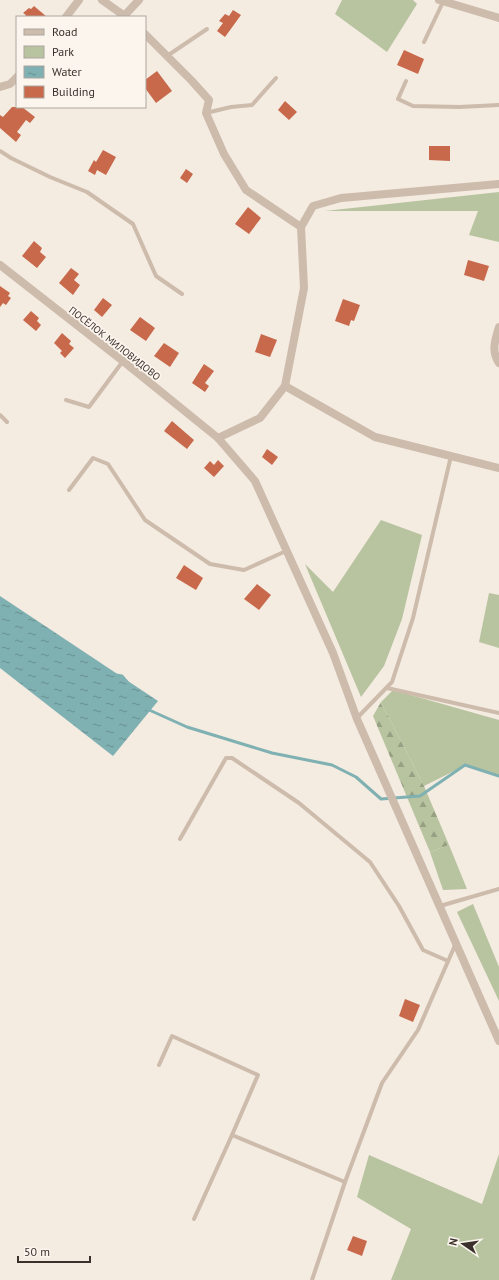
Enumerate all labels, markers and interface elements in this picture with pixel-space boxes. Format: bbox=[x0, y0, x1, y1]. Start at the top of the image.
legend bbox=[16, 16, 146, 108]
text: Road bbox=[52, 24, 77, 39]
text: Park bbox=[52, 44, 74, 59]
text: Water bbox=[52, 64, 82, 79]
text: Building bbox=[52, 84, 95, 99]
street label: ПОСЁЛОК МИЛОВИДОВО bbox=[66, 304, 163, 383]
north arrow bbox=[443, 1224, 483, 1264]
text: N bbox=[446, 1237, 461, 1247]
scale bar bbox=[18, 1238, 90, 1264]
text: 50 m bbox=[24, 1244, 50, 1259]

